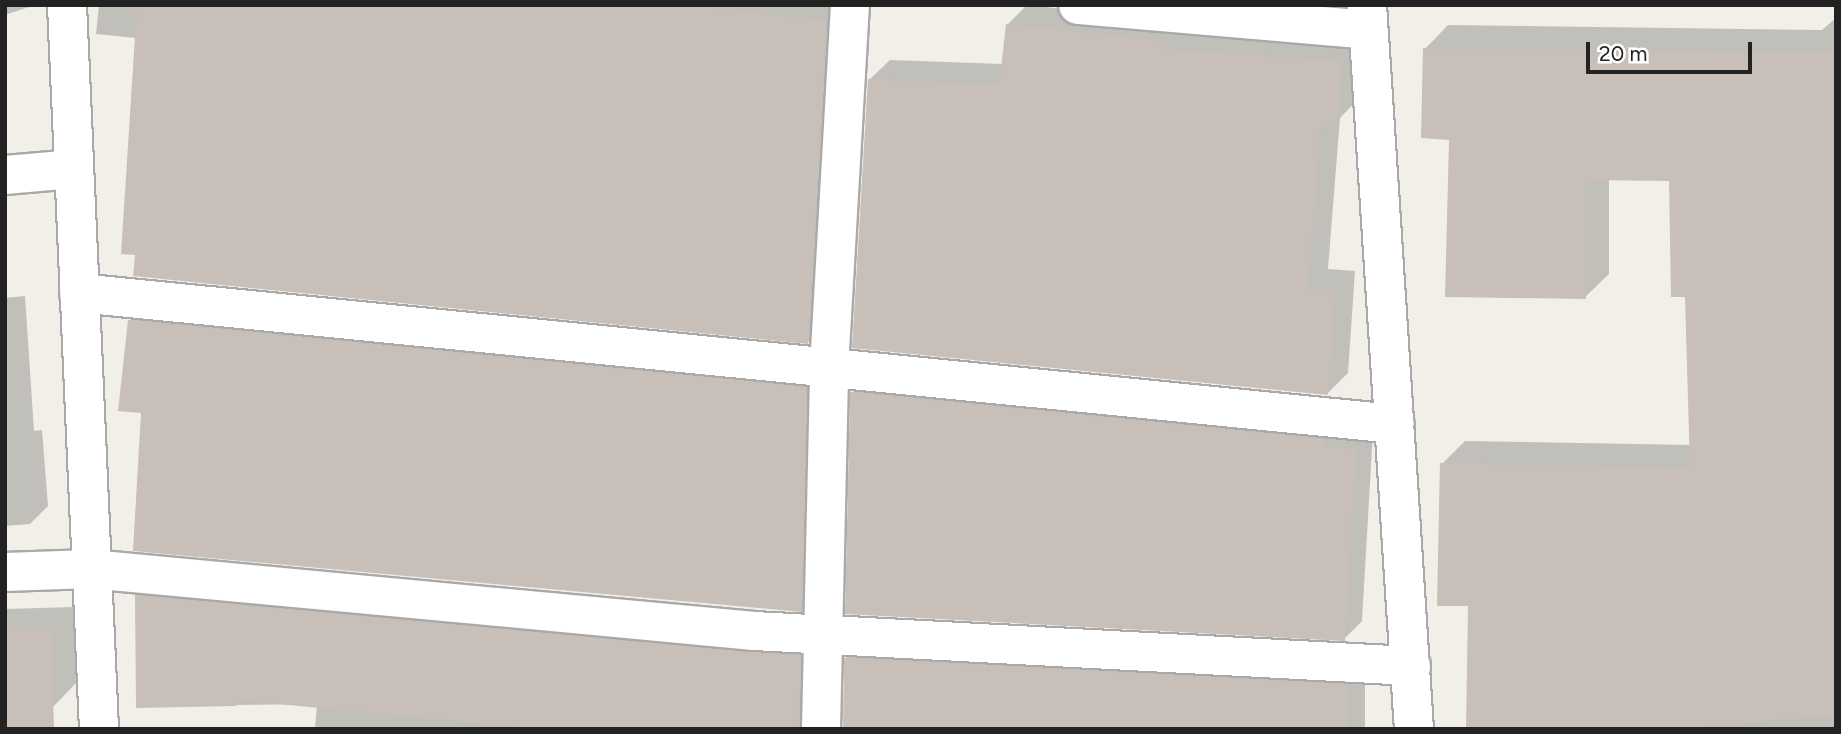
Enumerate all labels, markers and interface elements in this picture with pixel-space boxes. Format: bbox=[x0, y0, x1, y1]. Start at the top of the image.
scale bar bbox=[1589, 28, 1755, 72]
text: 20 m bbox=[1599, 41, 1647, 66]

